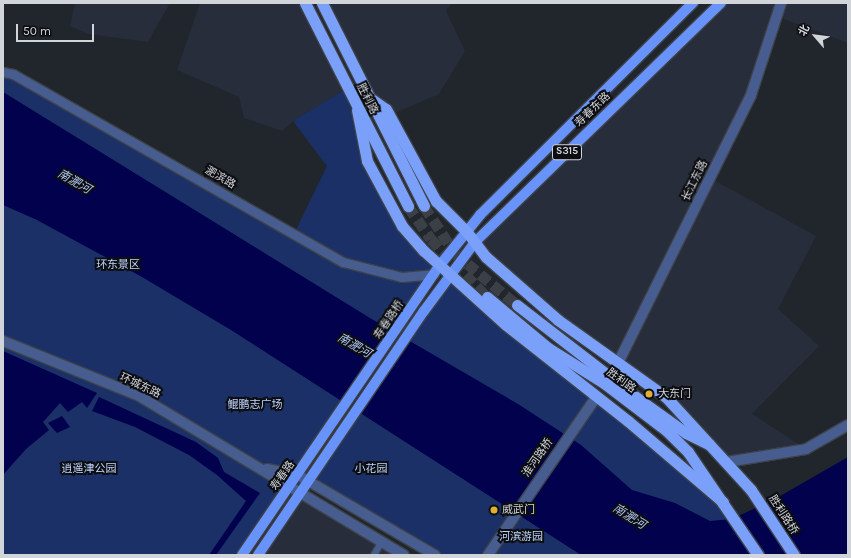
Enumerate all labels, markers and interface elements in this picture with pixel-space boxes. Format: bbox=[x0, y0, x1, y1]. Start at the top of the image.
scale bar bbox=[18, 16, 96, 42]
north arrow bbox=[795, 16, 835, 56]
text: 北 bbox=[796, 22, 812, 38]
text: 50 m bbox=[23, 24, 51, 38]
street label: 胜利路 bbox=[354, 81, 380, 117]
street label: 寿春东路 bbox=[573, 90, 613, 130]
road number: S315 bbox=[552, 144, 582, 160]
street label: 长江东路 bbox=[679, 158, 711, 204]
street label: 淝滨路 bbox=[202, 164, 238, 192]
water label: 南淝河 bbox=[55, 167, 93, 197]
park label: 环东景区 bbox=[96, 258, 140, 272]
street label: 寿春路桥 bbox=[371, 298, 407, 342]
water label: 南淝河 bbox=[335, 331, 373, 361]
street label: 胜利路 bbox=[604, 366, 638, 396]
street label: 环城东路 bbox=[117, 371, 163, 401]
place label: 大东门 bbox=[658, 387, 691, 401]
marker: 大东门 bbox=[643, 388, 655, 400]
park label: 鲲鹏志广场 bbox=[228, 398, 282, 412]
street label: 淮河路桥 bbox=[520, 436, 556, 480]
street label: 寿春路 bbox=[268, 459, 298, 493]
park label: 逍遥津公园 bbox=[62, 462, 116, 476]
park label: 小花园 bbox=[355, 462, 387, 476]
street label: 胜利路桥 bbox=[765, 493, 801, 537]
water label: 南淝河 bbox=[610, 501, 648, 533]
place label: 威武门 bbox=[502, 503, 535, 517]
marker: 威武门 bbox=[489, 505, 499, 515]
park label: 河滨游园 bbox=[499, 530, 543, 544]

